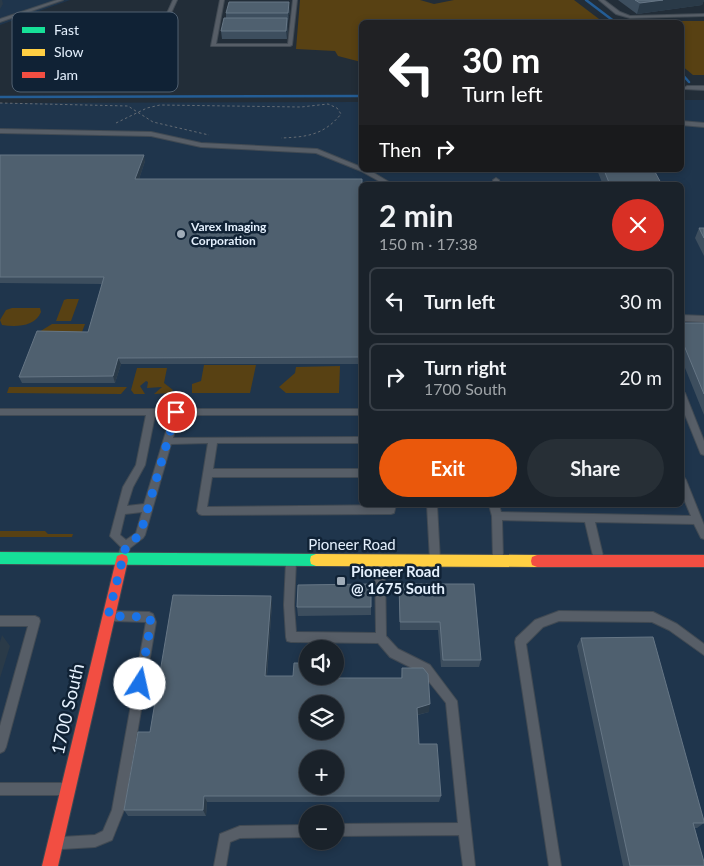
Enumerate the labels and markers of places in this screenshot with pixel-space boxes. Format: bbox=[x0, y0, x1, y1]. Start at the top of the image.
place label: Varex Imaging Corporation bbox=[190, 219, 267, 248]
marker: Varex Imaging Corporation bbox=[175, 228, 187, 240]
pin bbox=[155, 391, 197, 433]
place label: Pioneer Road @ 1675 South bbox=[351, 562, 445, 597]
marker: Pioneer Road @ 1675 South bbox=[335, 575, 347, 587]

